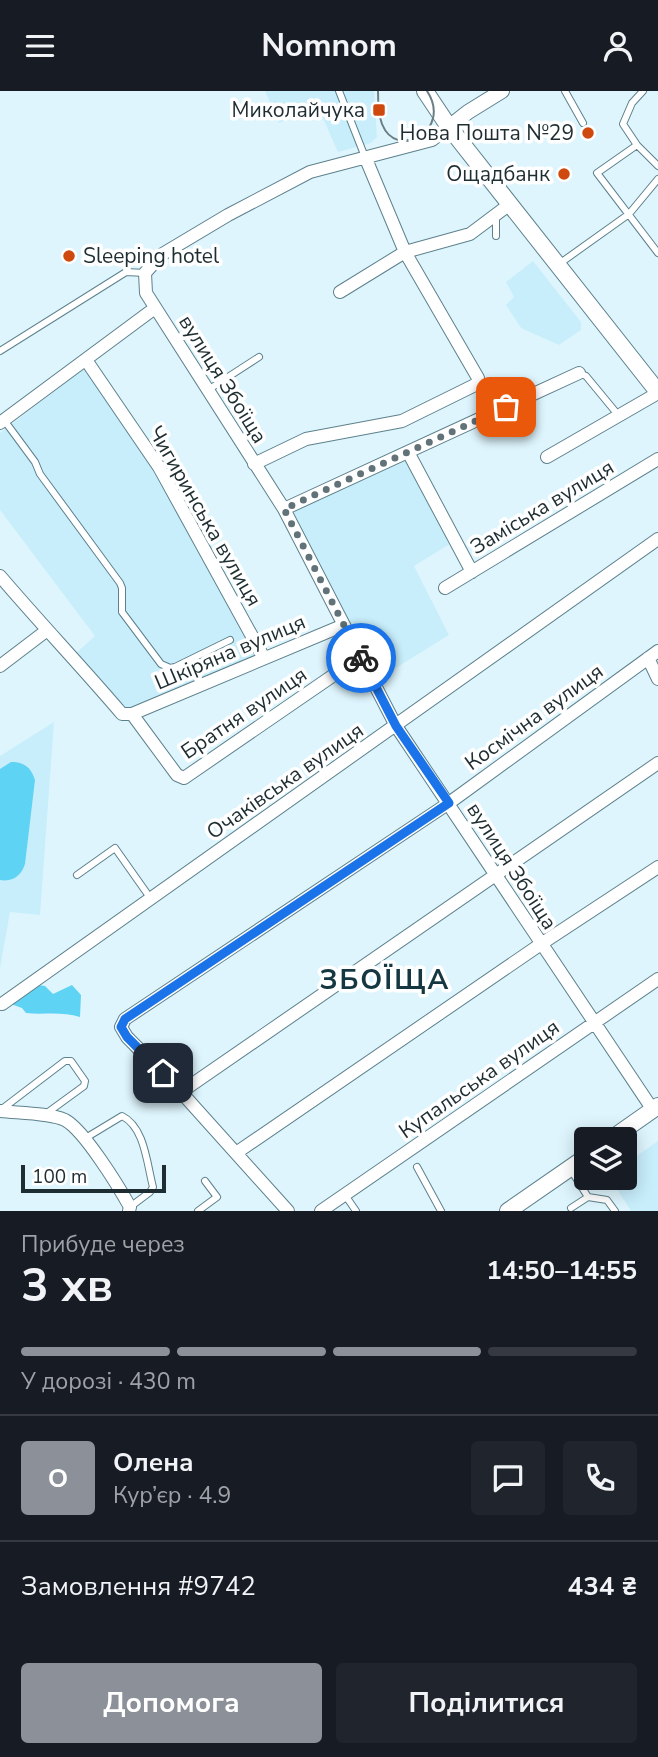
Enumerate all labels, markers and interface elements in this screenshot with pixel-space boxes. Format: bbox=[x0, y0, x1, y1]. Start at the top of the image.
text: Nomnom bbox=[261, 24, 397, 67]
icon: menu bbox=[21, 27, 59, 65]
icon: person bbox=[599, 27, 637, 65]
place label: Миколайчука bbox=[231, 96, 365, 124]
marker: Миколайчука bbox=[371, 102, 387, 118]
place label: Нова Пошта №29 bbox=[399, 119, 574, 147]
marker: Нова Пошта №29 bbox=[580, 125, 596, 141]
place label: Ощадбанк bbox=[446, 160, 551, 188]
marker: Ощадбанк bbox=[556, 166, 572, 182]
place label: Sleeping hotel bbox=[83, 242, 220, 270]
marker: Sleeping hotel bbox=[61, 248, 77, 264]
street label: вулиця Збоїща bbox=[172, 310, 274, 448]
pin bbox=[476, 377, 536, 437]
icon: bag bbox=[487, 388, 525, 426]
street label: Чигиринська вулиця bbox=[142, 421, 268, 611]
street label: Заміська вулиця bbox=[465, 453, 619, 561]
street label: Шкіряна вулиця bbox=[150, 608, 310, 696]
courier bbox=[326, 623, 396, 693]
icon: bike bbox=[342, 639, 380, 677]
street label: Космічна вулиця bbox=[459, 657, 609, 777]
street label: Братня вулиця bbox=[176, 661, 312, 765]
street label: Очаківська вулиця bbox=[201, 716, 369, 846]
street label: вулиця Збоїща bbox=[460, 797, 564, 935]
district label: ЗБОЇЩА bbox=[320, 961, 450, 999]
street label: Купальська вулиця bbox=[393, 1013, 565, 1145]
pin bbox=[133, 1043, 193, 1103]
icon: home bbox=[144, 1054, 182, 1092]
map controls bbox=[574, 1127, 637, 1190]
button: layers bbox=[574, 1127, 637, 1190]
scale bar bbox=[21, 1162, 166, 1194]
text: 100 m bbox=[32, 1164, 87, 1190]
text: Прибуде через bbox=[21, 1229, 185, 1260]
text: 14:50–14:55 bbox=[486, 1253, 637, 1288]
text: 3 хв bbox=[21, 1254, 113, 1317]
text: У дорозі · 430 m bbox=[21, 1366, 196, 1397]
button: chat bbox=[471, 1441, 545, 1515]
button: phone bbox=[563, 1441, 637, 1515]
text: Олена bbox=[113, 1445, 194, 1480]
text: О bbox=[48, 1461, 68, 1496]
text: Кур’єр · 4.9 bbox=[113, 1480, 231, 1511]
text: Замовлення #9742 bbox=[21, 1569, 256, 1604]
text: 434 ₴ bbox=[568, 1569, 637, 1604]
button: Допомога bbox=[21, 1663, 322, 1743]
button: Поділитися bbox=[336, 1663, 637, 1743]

